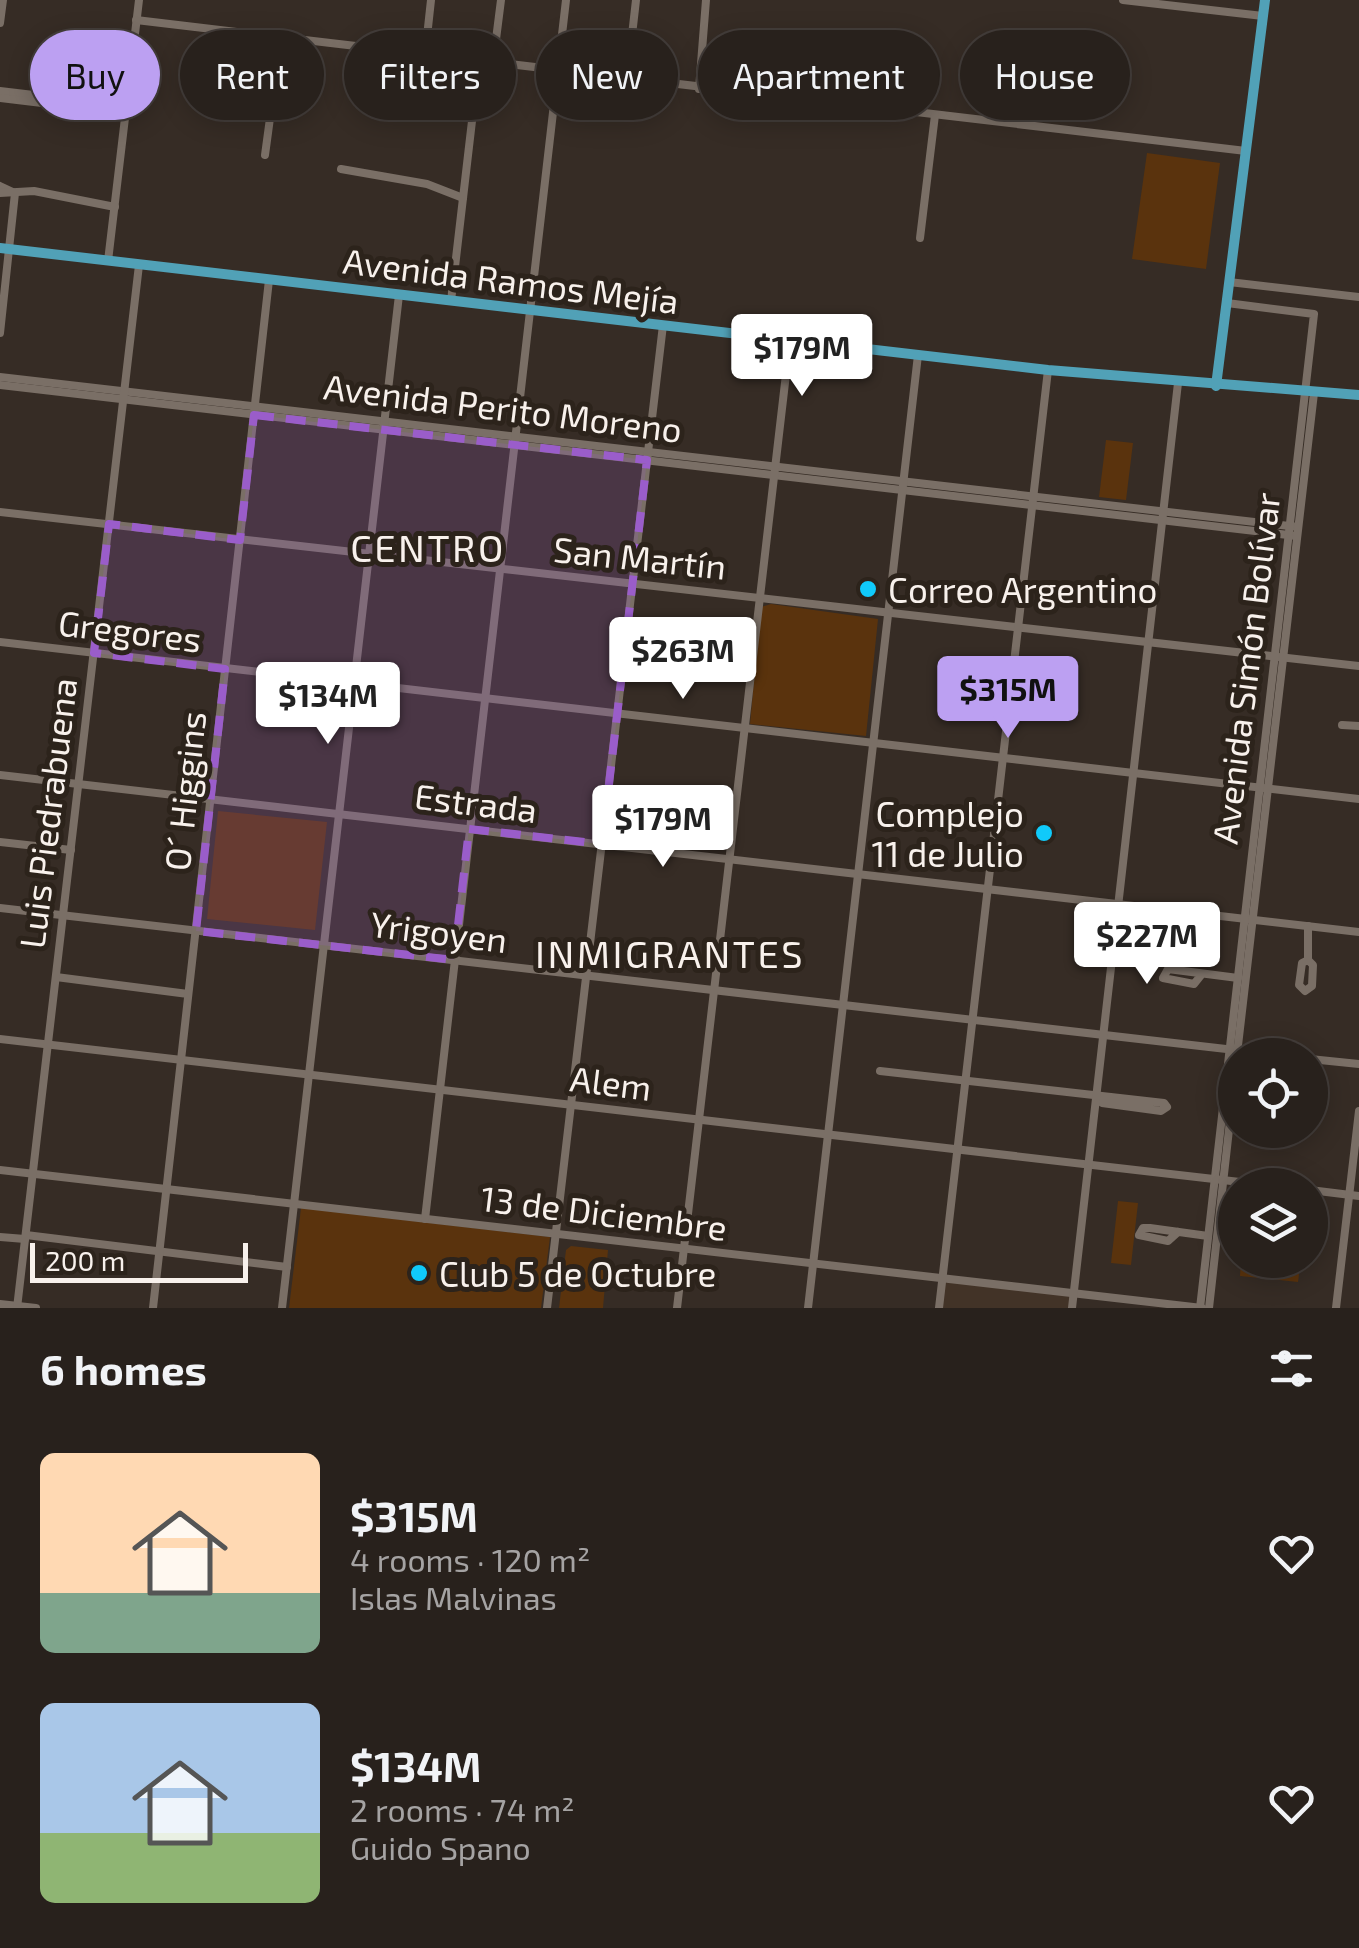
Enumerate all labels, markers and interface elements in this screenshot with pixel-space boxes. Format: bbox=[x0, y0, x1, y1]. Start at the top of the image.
chip: Buy bbox=[30, 30, 160, 120]
chip: Rent bbox=[180, 30, 324, 120]
chip: Filters bbox=[344, 30, 516, 120]
chip: New bbox=[536, 30, 678, 120]
chip: Apartment bbox=[698, 30, 940, 120]
chip: House bbox=[960, 30, 1130, 120]
street label: Avenida Ramos Mejía bbox=[341, 239, 681, 321]
pin: $179M bbox=[732, 314, 872, 399]
text: $179M bbox=[753, 327, 851, 365]
street label: Avenida Perito Moreno bbox=[322, 364, 684, 450]
street label: Avenida Simón Bolívar bbox=[1203, 490, 1287, 846]
district label: CENTRO bbox=[350, 524, 506, 570]
street label: San Martín bbox=[552, 527, 728, 587]
place label: Correo Argentino bbox=[888, 568, 1158, 610]
marker: Correo Argentino bbox=[857, 578, 879, 600]
street label: Gregores bbox=[56, 600, 204, 660]
pin: $263M bbox=[613, 617, 753, 702]
text: $263M bbox=[631, 630, 735, 668]
pin: $315M bbox=[938, 656, 1078, 741]
pin: $134M bbox=[258, 662, 398, 747]
text: $315M bbox=[959, 669, 1057, 707]
text: $134M bbox=[278, 675, 378, 713]
street label: Luis Piedrabuena bbox=[10, 676, 84, 950]
street label: O´ Higgins bbox=[155, 709, 213, 873]
street label: Estrada bbox=[412, 774, 540, 830]
pin: $179M bbox=[593, 785, 733, 870]
place label: Complejo 11 de Julio bbox=[872, 792, 1024, 874]
text: $179M bbox=[614, 798, 712, 836]
marker: Complejo 11 de Julio bbox=[1033, 822, 1055, 844]
street label: Yrigoyen bbox=[368, 902, 510, 960]
pin: $227M bbox=[1077, 902, 1217, 987]
text: $227M bbox=[1096, 915, 1198, 953]
district label: INMIGRANTES bbox=[535, 930, 805, 976]
map controls bbox=[1218, 1038, 1328, 1278]
button: locate bbox=[1218, 1038, 1328, 1148]
street label: Alem bbox=[568, 1056, 654, 1108]
button: layers bbox=[1218, 1168, 1328, 1278]
street label: 13 de Diciembre bbox=[479, 1176, 729, 1248]
scale bar bbox=[30, 1238, 248, 1282]
text: 200 m bbox=[45, 1243, 125, 1277]
place label: Club 5 de Octubre bbox=[439, 1252, 716, 1294]
marker: Club 5 de Octubre bbox=[408, 1262, 430, 1284]
icon: filters bbox=[1264, 1341, 1319, 1396]
text: 6 homes bbox=[40, 1343, 207, 1393]
text: $315M bbox=[350, 1490, 478, 1540]
icon: home bbox=[120, 1493, 240, 1613]
icon: heart bbox=[1264, 1526, 1319, 1581]
text: 4 rooms · 120 m² bbox=[350, 1540, 590, 1578]
text: Islas Malvinas bbox=[350, 1578, 557, 1616]
text: $134M bbox=[350, 1740, 482, 1790]
icon: home bbox=[120, 1743, 240, 1863]
icon: heart bbox=[1264, 1776, 1319, 1831]
text: 2 rooms · 74 m² bbox=[350, 1790, 574, 1828]
text: Guido Spano bbox=[350, 1828, 531, 1866]

